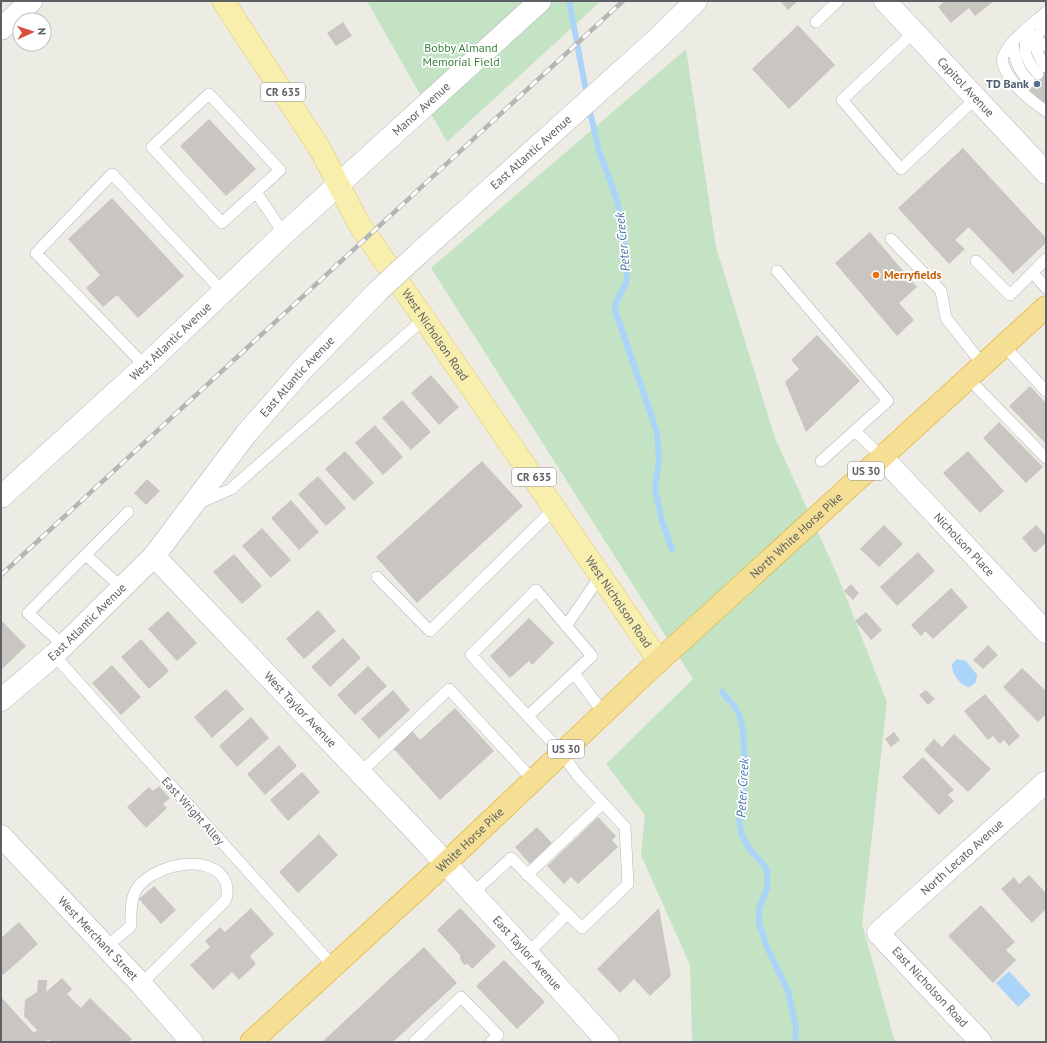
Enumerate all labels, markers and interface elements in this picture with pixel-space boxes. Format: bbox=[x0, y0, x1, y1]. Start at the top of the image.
north arrow bbox=[12, 12, 52, 52]
text: N bbox=[35, 27, 49, 35]
park label: Bobby Almand Memorial Field bbox=[422, 40, 500, 69]
street label: Capitol Avenue bbox=[934, 54, 998, 120]
place label: TD Bank bbox=[986, 76, 1029, 91]
street label: Manor Avenue bbox=[389, 79, 453, 139]
marker: TD Bank bbox=[1032, 79, 1042, 89]
road number: CR 635 bbox=[261, 83, 305, 101]
street label: East Atlantic Avenue bbox=[487, 112, 574, 192]
water label: Peter Creek bbox=[611, 210, 634, 272]
place label: Merryfields bbox=[884, 267, 942, 282]
marker: Merryfields bbox=[871, 270, 881, 280]
street label: West Nicholson Road bbox=[399, 286, 472, 383]
street label: West Atlantic Avenue bbox=[126, 299, 214, 383]
street label: East Atlantic Avenue bbox=[256, 333, 338, 420]
road number: US 30 bbox=[848, 462, 884, 480]
road number: CR 635 bbox=[512, 468, 556, 486]
street label: North White Horse Pike bbox=[746, 489, 845, 581]
street label: Nicholson Place bbox=[931, 509, 998, 579]
street label: West Nicholson Road bbox=[582, 553, 656, 650]
street label: East Atlantic Avenue bbox=[45, 580, 129, 664]
street label: West Taylor Avenue bbox=[261, 668, 340, 750]
road number: US 30 bbox=[548, 740, 584, 758]
water label: Peter Creek bbox=[732, 757, 753, 818]
street label: East Wright Alley bbox=[159, 773, 228, 848]
street label: White Horse Pike bbox=[433, 804, 507, 875]
street label: North Lecato Avenue bbox=[917, 816, 1006, 898]
street label: West Merchant Street bbox=[55, 893, 142, 983]
street label: East Taylor Avenue bbox=[490, 912, 565, 993]
street label: East Nicholson Road bbox=[889, 943, 972, 1030]

